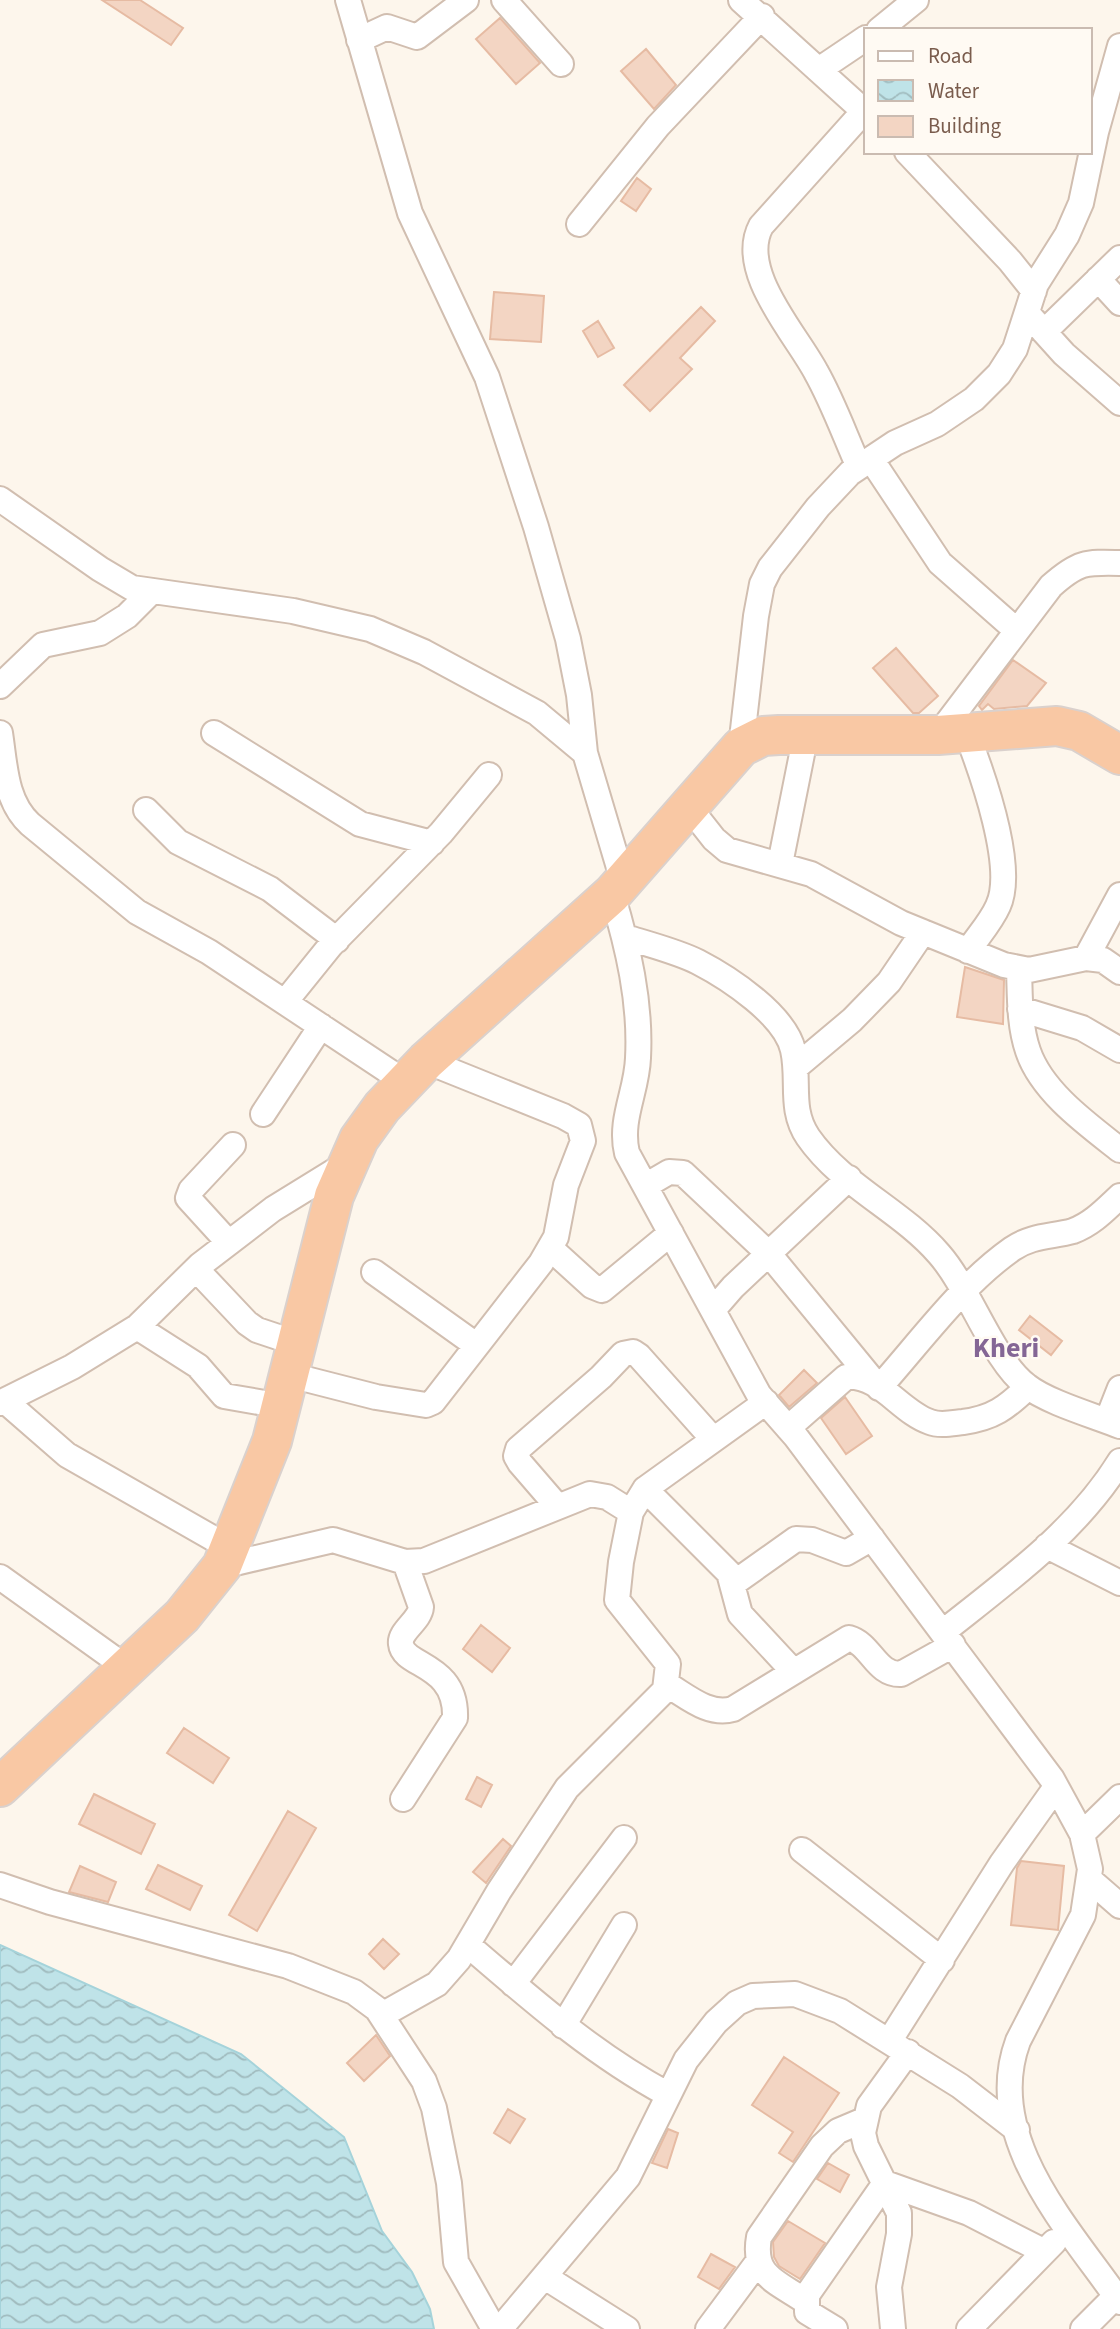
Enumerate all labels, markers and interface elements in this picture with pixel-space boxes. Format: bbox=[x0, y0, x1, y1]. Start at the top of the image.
legend bbox=[864, 28, 1092, 154]
text: Road bbox=[928, 41, 973, 71]
text: Water bbox=[928, 76, 980, 106]
text: Building bbox=[928, 111, 1002, 141]
district label: Kheri bbox=[973, 1328, 1039, 1368]

